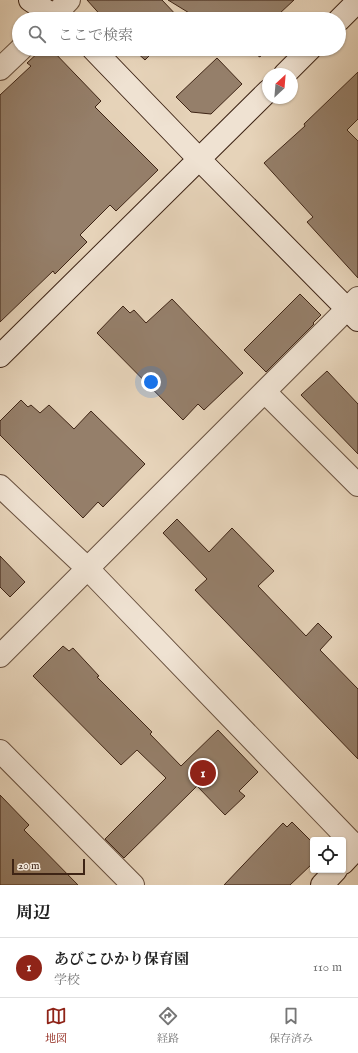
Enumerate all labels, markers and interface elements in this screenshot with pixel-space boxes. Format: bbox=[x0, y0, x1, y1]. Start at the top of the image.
search box bbox=[12, 12, 346, 56]
icon: search bbox=[26, 23, 48, 45]
text: ここで検索 bbox=[58, 26, 133, 45]
north arrow bbox=[262, 68, 298, 104]
your location bbox=[141, 372, 161, 392]
pin: 1 bbox=[190, 758, 216, 788]
map controls bbox=[310, 837, 346, 873]
button: locate bbox=[310, 837, 346, 873]
scale bar bbox=[12, 857, 85, 876]
text: 20 m bbox=[18, 859, 39, 873]
text: 周辺 bbox=[16, 903, 50, 924]
text: あびこひかり保育園 bbox=[54, 950, 189, 969]
text: 1 bbox=[27, 959, 31, 976]
text: 110 m bbox=[313, 959, 342, 976]
text: 学校 bbox=[54, 972, 80, 989]
tab: 地図 bbox=[45, 1005, 67, 1046]
tab: 経路 bbox=[157, 1005, 179, 1046]
tab: 保存済み bbox=[269, 1005, 313, 1046]

